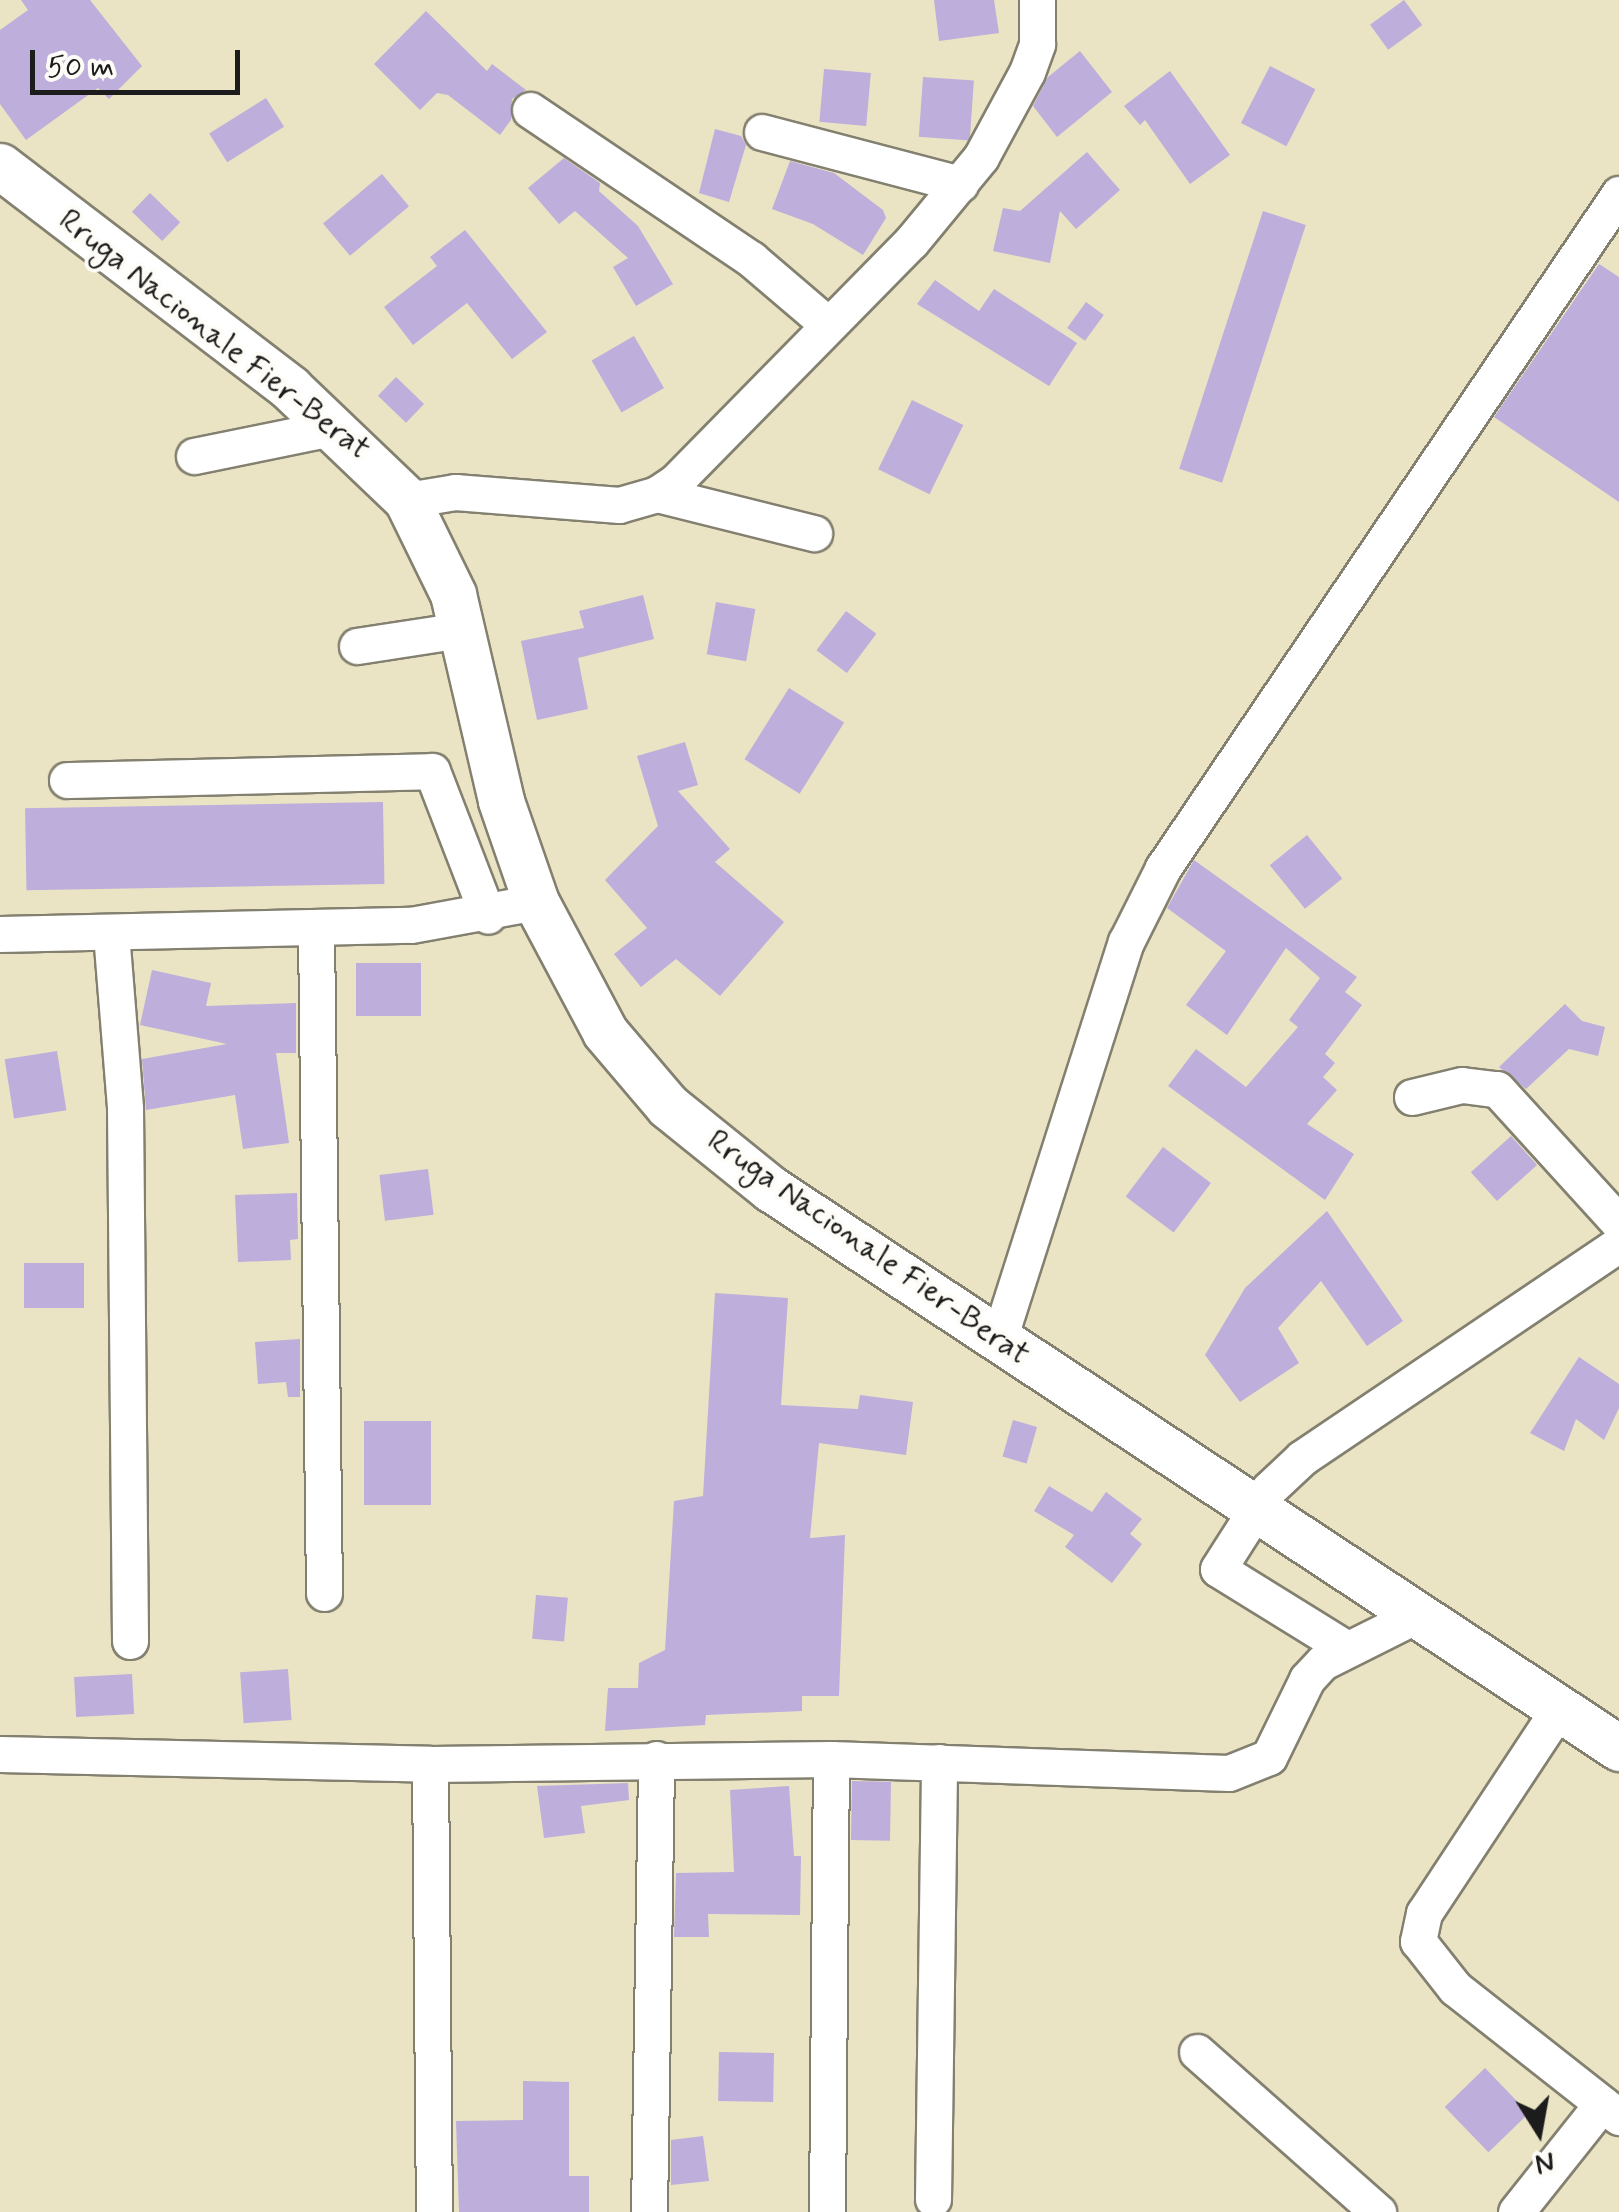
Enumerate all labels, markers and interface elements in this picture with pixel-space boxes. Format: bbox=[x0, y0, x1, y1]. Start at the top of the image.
scale bar bbox=[35, 30, 245, 92]
text: 50 m bbox=[47, 48, 114, 87]
street label: Rruga Nacionale Fier-Berat bbox=[54, 204, 374, 466]
street label: Rruga Nacionale Fier-Berat bbox=[703, 1124, 1033, 1372]
north arrow bbox=[1489, 2082, 1589, 2182]
text: N bbox=[1532, 2142, 1558, 2182]

